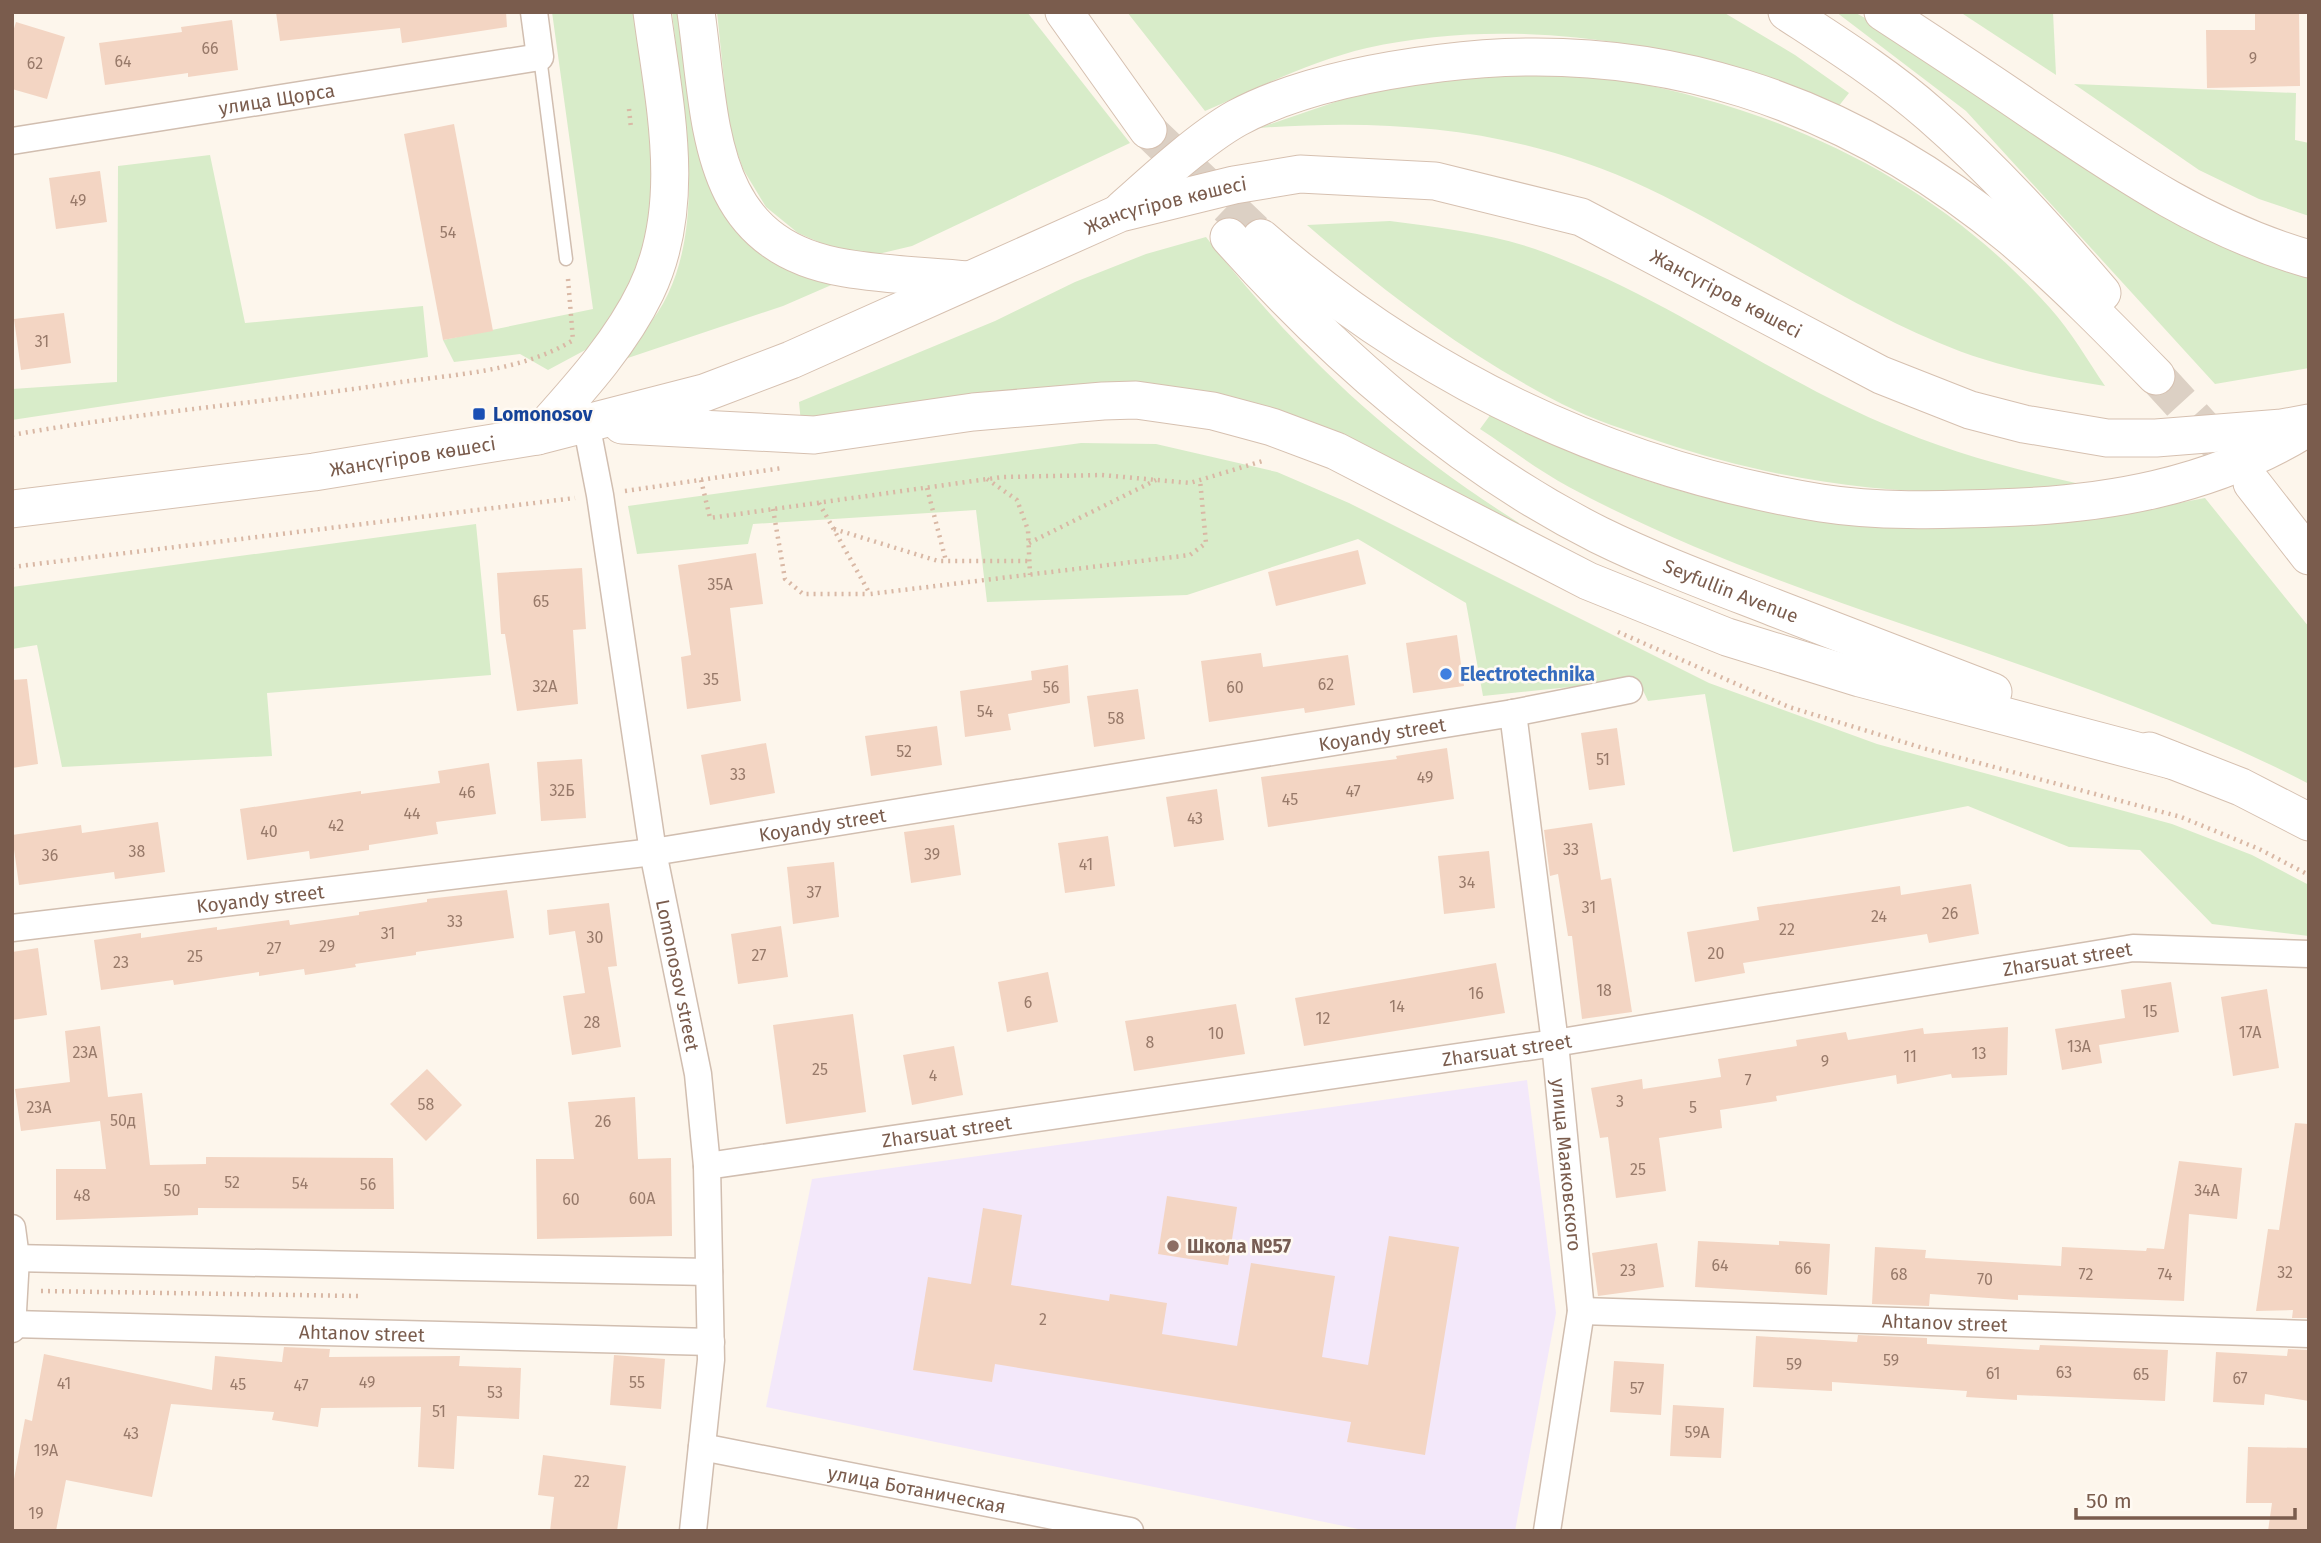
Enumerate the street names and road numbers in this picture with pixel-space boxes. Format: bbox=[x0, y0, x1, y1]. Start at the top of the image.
street label: улица Щорса bbox=[217, 78, 336, 119]
street label: Жансүгіров көшесі bbox=[1081, 172, 1248, 239]
street label: Жансүгіров көшесі bbox=[1647, 244, 1806, 343]
street label: Жансүгіров көшесі bbox=[328, 431, 497, 481]
street label: Seyfullin Avenue bbox=[1660, 554, 1802, 627]
street label: Koyandy street bbox=[1317, 713, 1447, 756]
street label: Koyandy street bbox=[757, 803, 888, 846]
street label: Koyandy street bbox=[195, 880, 325, 918]
street label: Lomonosov street bbox=[651, 897, 705, 1053]
street label: Zharsuat street bbox=[2001, 937, 2134, 981]
street label: Zharsuat street bbox=[1440, 1029, 1573, 1071]
street label: улица Маяковского bbox=[1547, 1077, 1587, 1252]
street label: Zharsuat street bbox=[880, 1110, 1013, 1152]
street label: Ahtanov street bbox=[1882, 1309, 2008, 1336]
street label: Ahtanov street bbox=[299, 1320, 425, 1346]
street label: улица Ботаническая bbox=[826, 1460, 1008, 1518]

